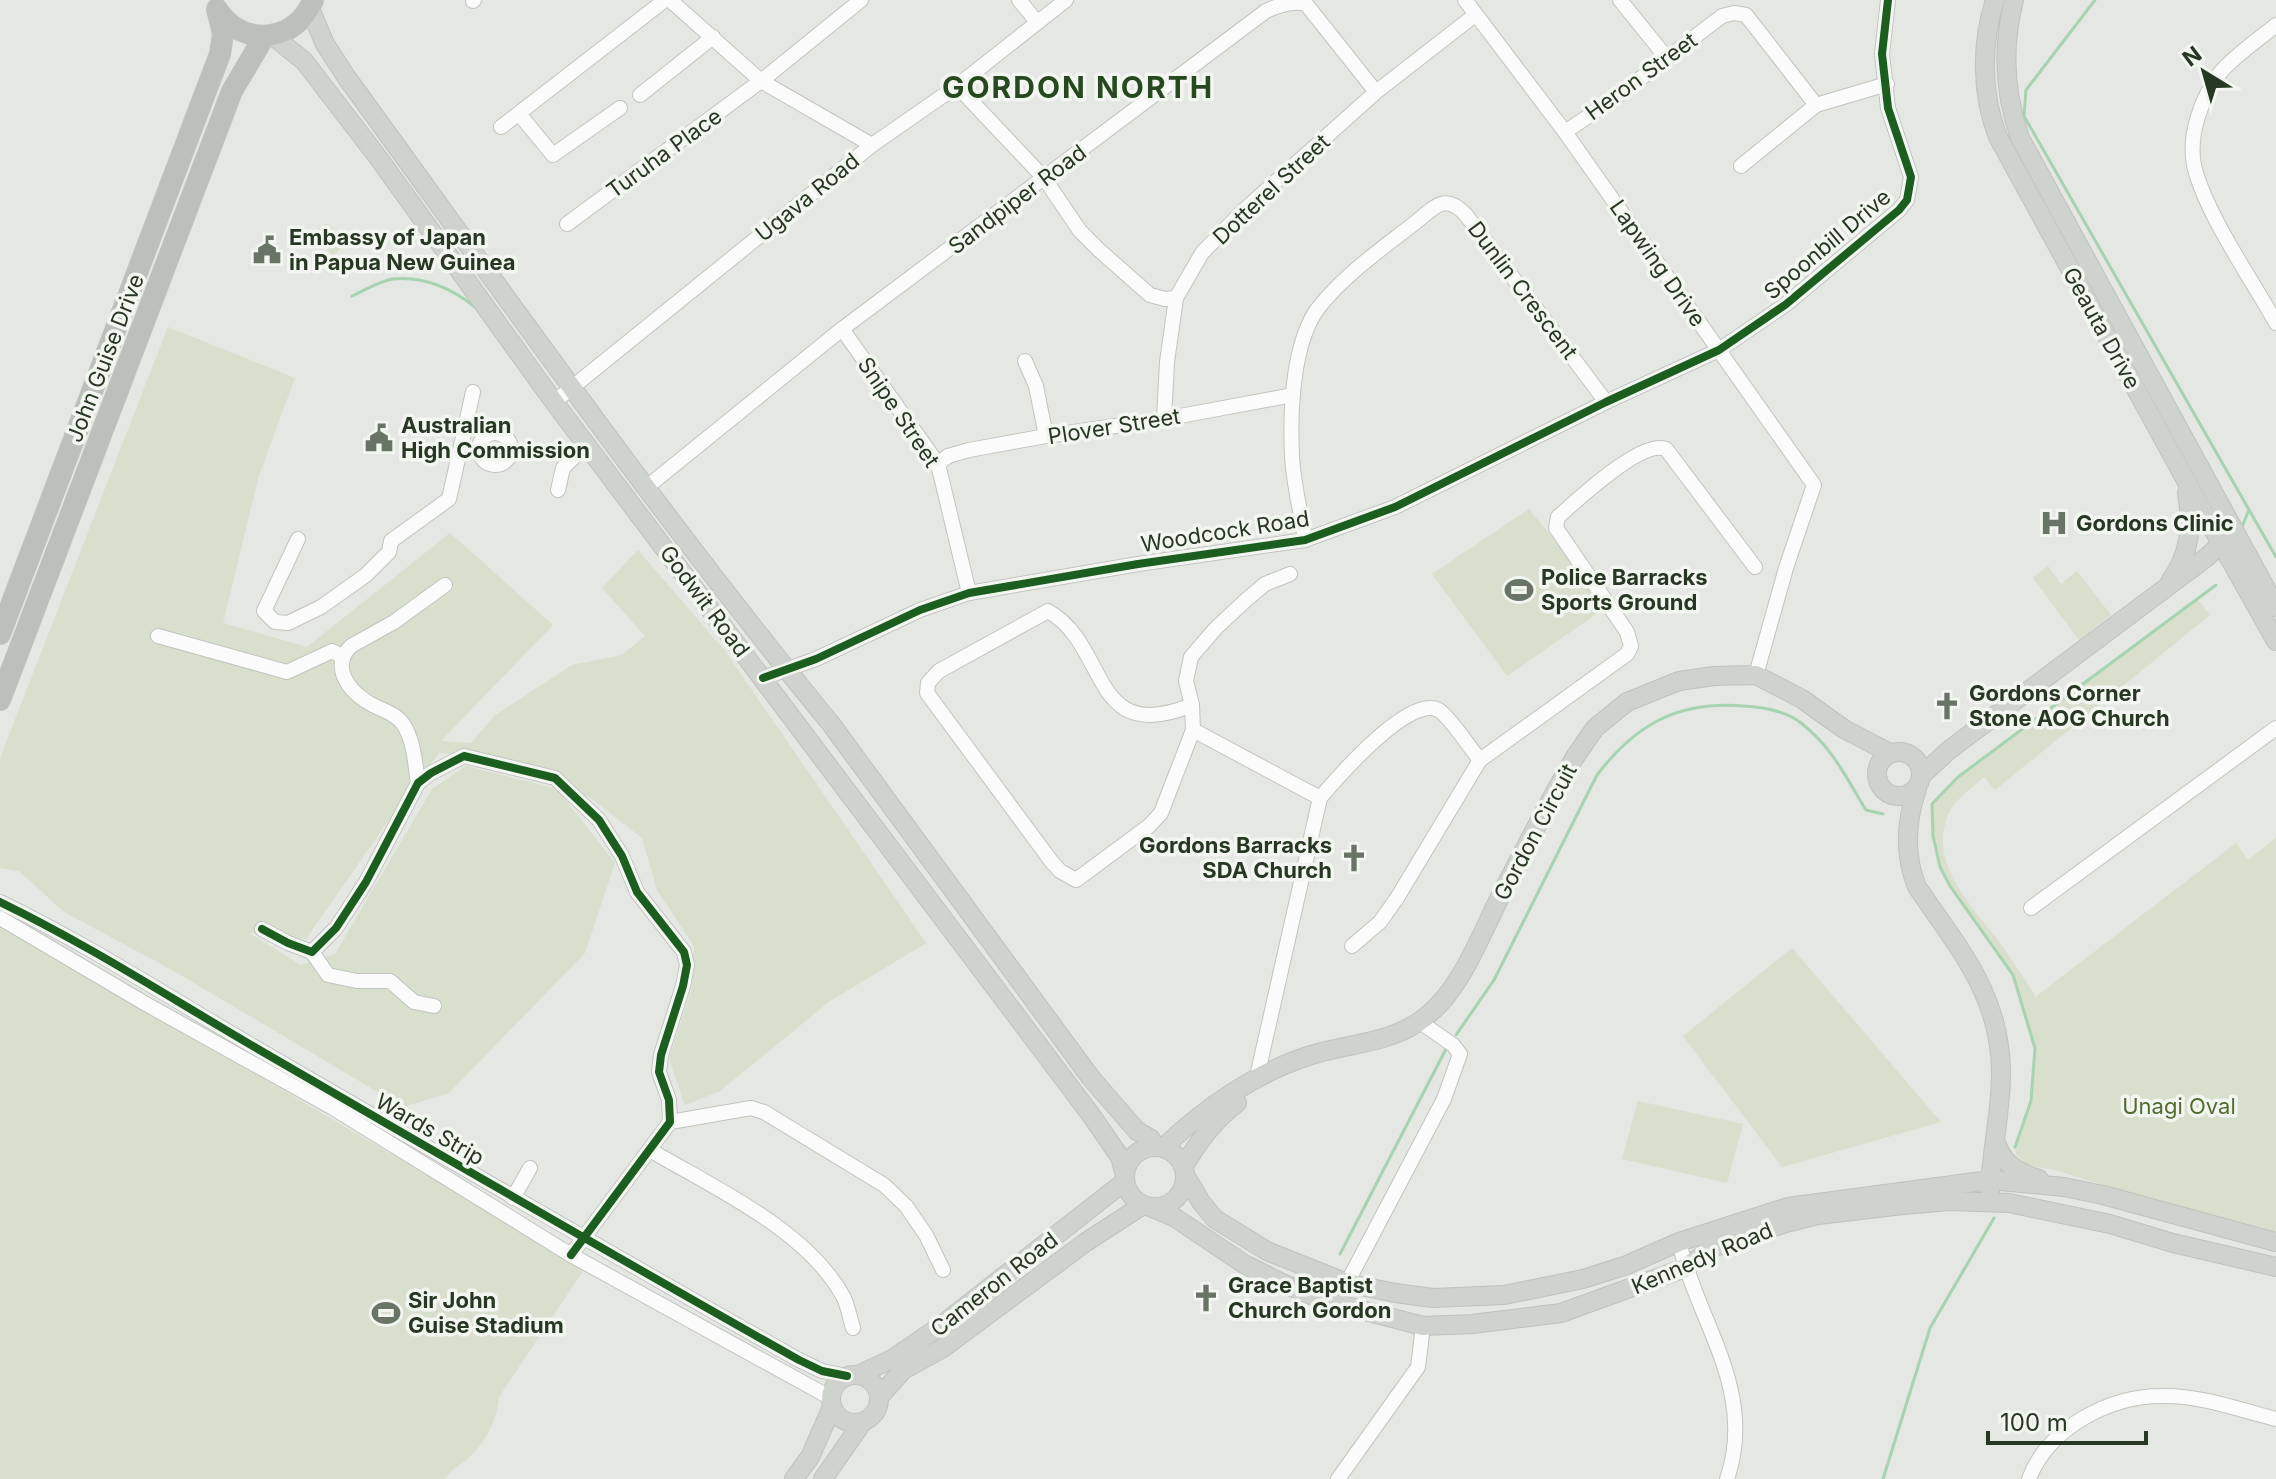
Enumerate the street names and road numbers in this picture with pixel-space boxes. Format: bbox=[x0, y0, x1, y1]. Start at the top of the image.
street label: Heron Street bbox=[1580, 27, 1702, 125]
street label: Turuha Place bbox=[602, 103, 726, 203]
street label: Dotterel Street bbox=[1207, 128, 1335, 250]
street label: Sandpiper Road bbox=[943, 139, 1091, 259]
street label: Ugava Road bbox=[750, 147, 864, 247]
street label: Spoonbill Drive bbox=[1758, 184, 1896, 304]
street label: Lapwing Drive bbox=[1605, 195, 1711, 331]
street label: Dunlin Crescent bbox=[1463, 216, 1583, 364]
street label: Geauta Drive bbox=[2058, 263, 2146, 393]
street label: John Guise Drive bbox=[61, 270, 149, 446]
street label: Snipe Street bbox=[853, 352, 945, 472]
street label: Plover Street bbox=[1046, 403, 1182, 449]
street label: Woodcock Road bbox=[1139, 505, 1311, 557]
street label: Godwit Road bbox=[655, 540, 755, 662]
street label: Gordon Circuit bbox=[1488, 759, 1582, 905]
street label: Wards Strip bbox=[371, 1088, 489, 1170]
street label: Kennedy Road bbox=[1628, 1217, 1776, 1299]
street label: Cameron Road bbox=[925, 1226, 1063, 1342]

